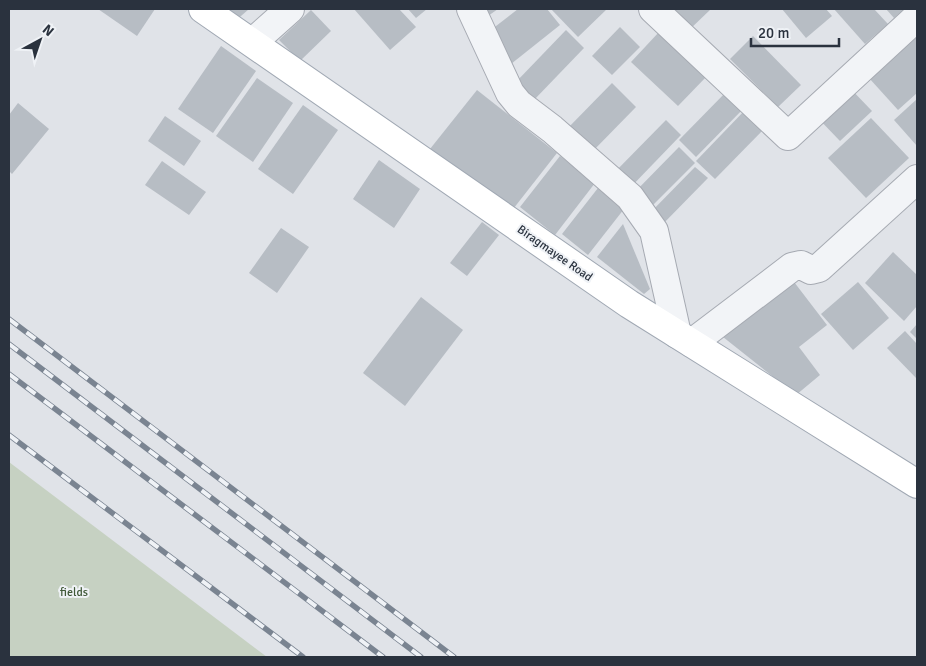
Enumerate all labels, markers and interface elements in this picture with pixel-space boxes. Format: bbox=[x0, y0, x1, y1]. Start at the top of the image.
north arrow bbox=[15, 15, 65, 65]
scale bar bbox=[751, 15, 838, 47]
text: N bbox=[39, 21, 57, 40]
text: 20 m bbox=[758, 24, 789, 42]
street label: Biragmayee Road bbox=[514, 222, 595, 285]
park label: fields bbox=[60, 585, 88, 600]

